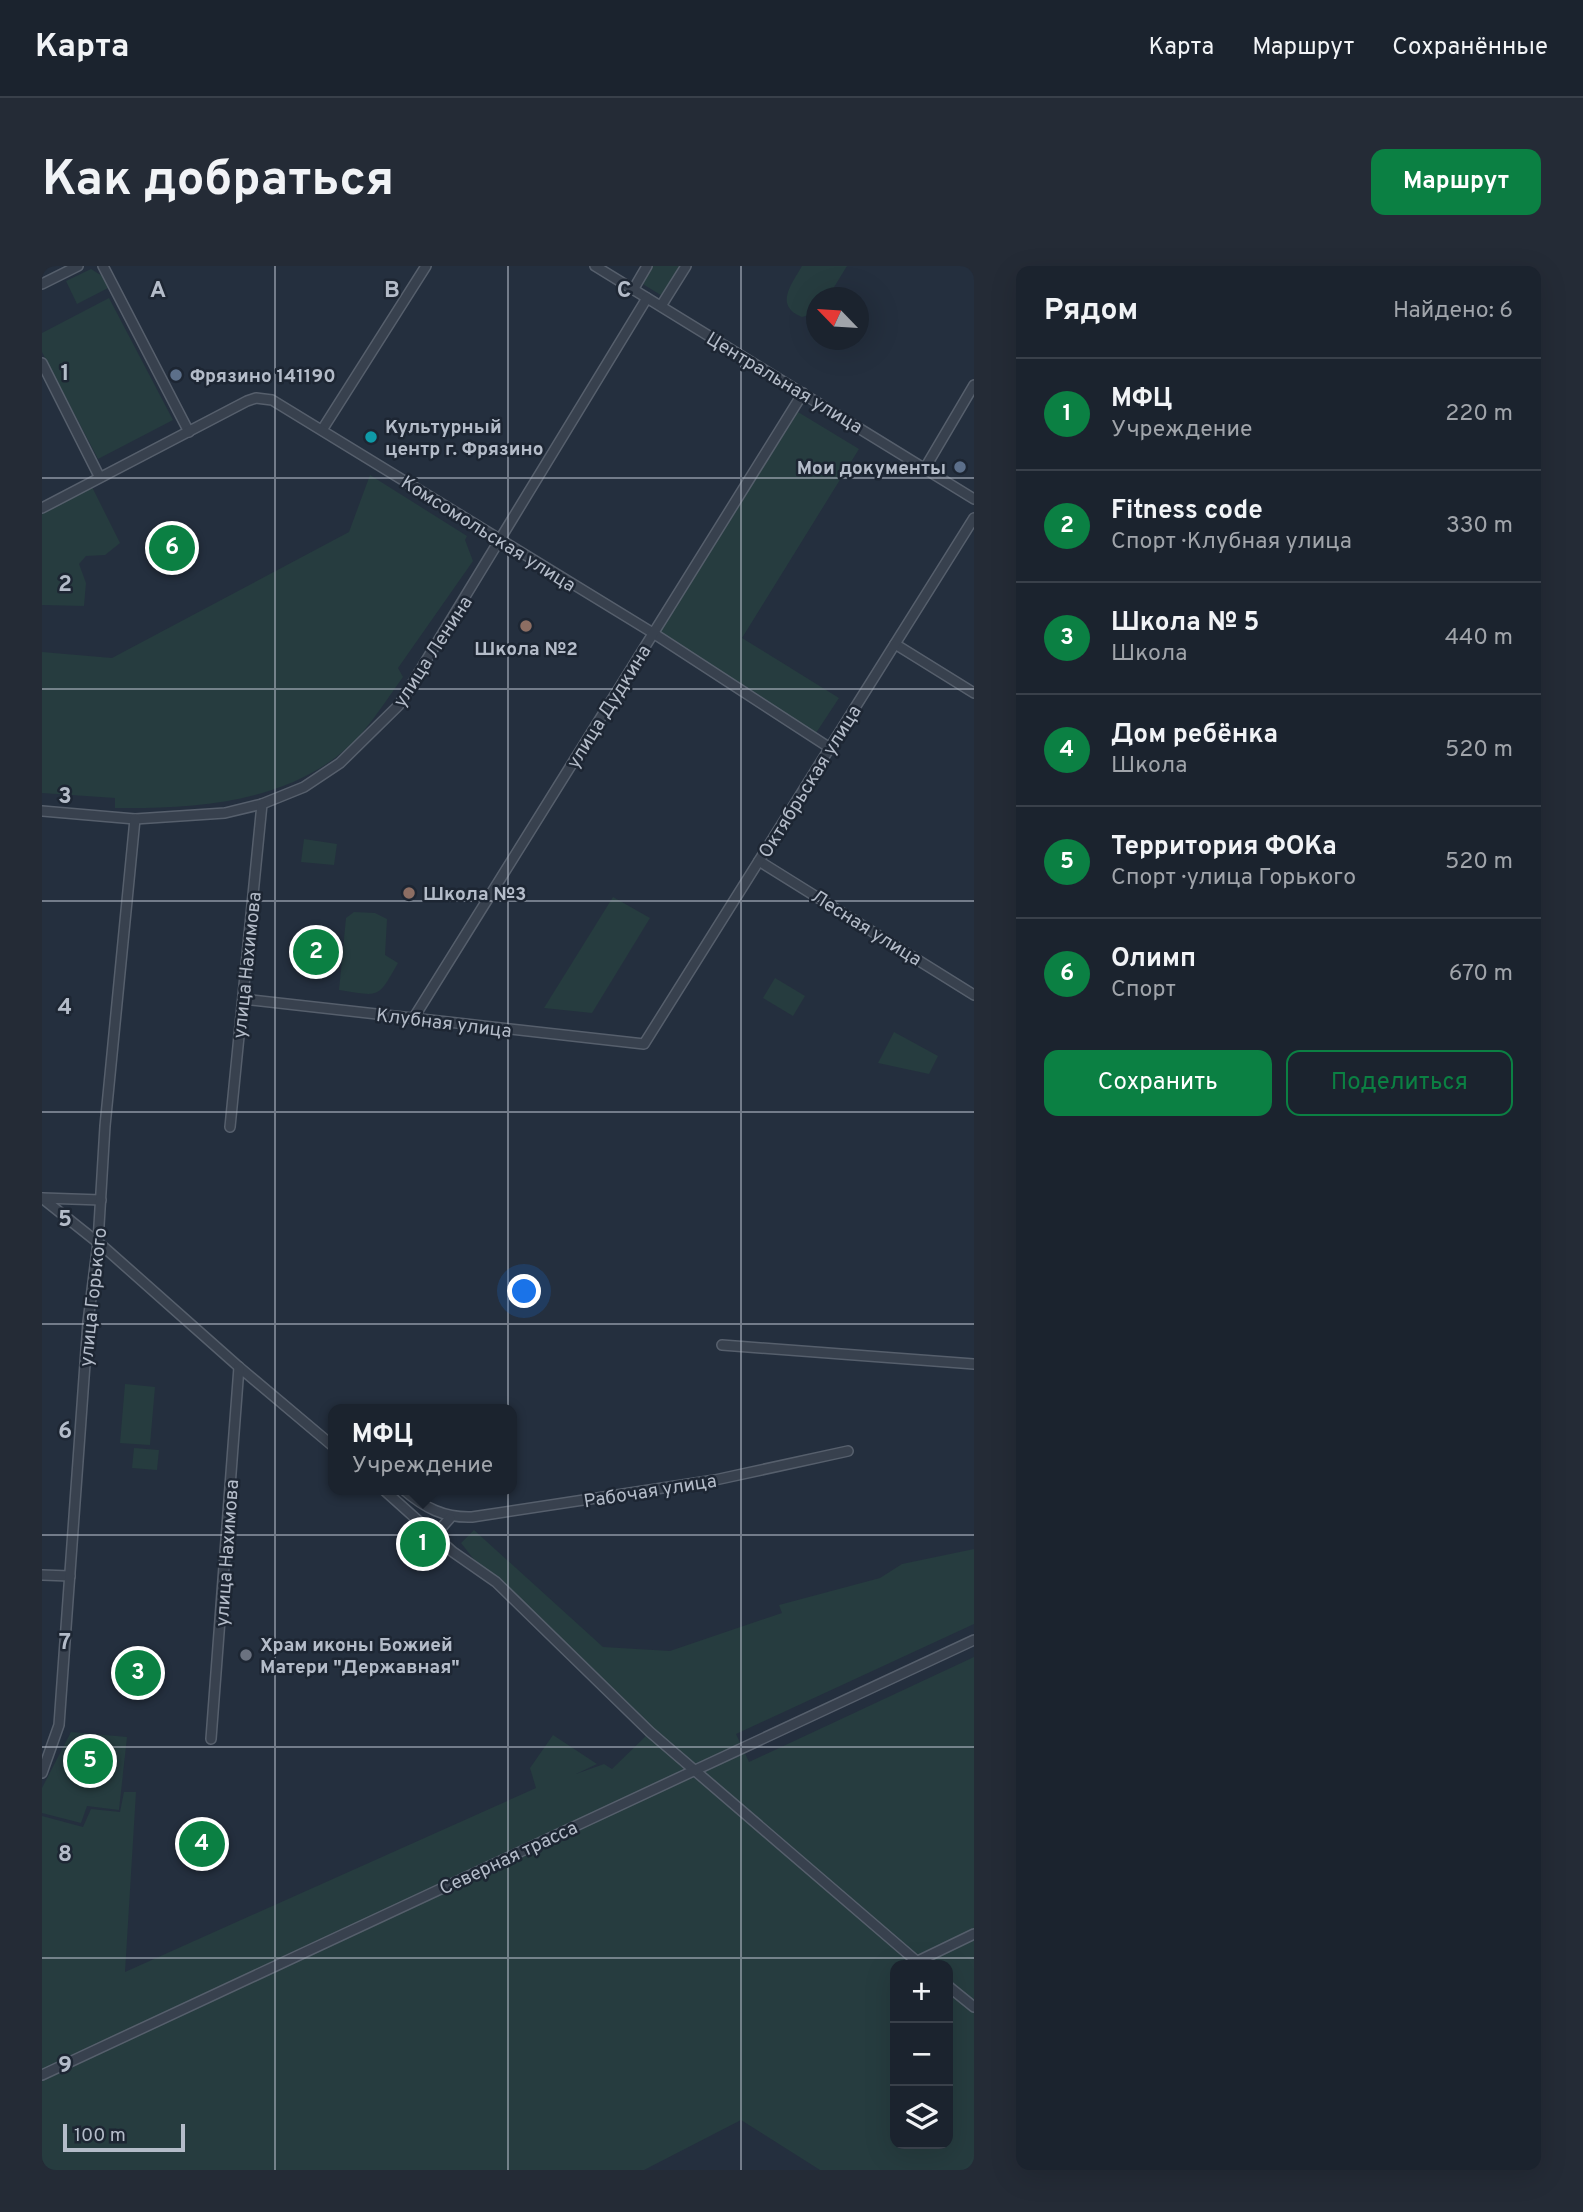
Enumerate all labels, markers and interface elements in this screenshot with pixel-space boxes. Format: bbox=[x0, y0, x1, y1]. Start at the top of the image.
text: Карта bbox=[35, 27, 129, 69]
text: Карта bbox=[1148, 33, 1214, 63]
text: Маршрут bbox=[1252, 33, 1354, 63]
text: Сохранённые bbox=[1392, 33, 1548, 63]
button: Маршрут bbox=[1371, 149, 1541, 215]
text: Как добраться bbox=[42, 151, 394, 213]
text: A bbox=[150, 277, 166, 306]
text: B bbox=[384, 277, 400, 306]
text: C bbox=[617, 277, 631, 306]
north arrow bbox=[806, 287, 869, 350]
text: Рядом bbox=[1044, 293, 1138, 330]
text: Найдено: 6 bbox=[1393, 297, 1513, 326]
street label: Центральная улица bbox=[701, 328, 867, 440]
text: 1 bbox=[60, 360, 70, 389]
place label: Фрязино 141190 bbox=[190, 365, 336, 389]
marker: Фрязино 141190 bbox=[168, 367, 184, 383]
text: МФЦ bbox=[1111, 383, 1172, 416]
text: 1 bbox=[1062, 400, 1072, 429]
text: 220 m bbox=[1445, 400, 1513, 429]
place label: Культурный центр г. Фрязино bbox=[385, 416, 544, 462]
text: Учреждение bbox=[1111, 416, 1253, 445]
marker: Культурный центр г. Фрязино bbox=[363, 429, 379, 445]
place label: Мои документы bbox=[797, 457, 946, 481]
marker: Мои документы bbox=[952, 459, 968, 475]
street label: Комсомольская улица bbox=[396, 471, 580, 598]
text: Fitness code bbox=[1111, 495, 1263, 528]
text: 2 bbox=[1060, 512, 1074, 541]
text: 330 m bbox=[1446, 512, 1513, 541]
pin: 6 bbox=[149, 522, 195, 574]
text: Спорт · Клубная улица bbox=[1111, 528, 1352, 557]
text: 2 bbox=[58, 571, 72, 600]
street label: улица Ленина bbox=[389, 592, 479, 712]
text: Школа № 5 bbox=[1111, 607, 1259, 640]
marker: Школа №2 bbox=[518, 618, 534, 634]
text: 3 bbox=[1060, 624, 1074, 653]
text: 440 m bbox=[1445, 624, 1513, 653]
place label: Школа №2 bbox=[474, 638, 578, 662]
text: Школа bbox=[1111, 640, 1187, 669]
street label: улица Дудкина bbox=[562, 641, 657, 773]
street label: Октябрьская улица bbox=[754, 701, 868, 863]
text: Дом ребёнка bbox=[1111, 719, 1278, 752]
text: 4 bbox=[1060, 736, 1074, 765]
text: 520 m bbox=[1445, 736, 1513, 765]
text: Школа bbox=[1111, 752, 1187, 781]
text: 3 bbox=[58, 783, 72, 812]
text: Территория ФОКа bbox=[1111, 831, 1337, 864]
text: 5 bbox=[1060, 848, 1074, 877]
text: 520 m bbox=[1445, 848, 1513, 877]
text: Спорт · улица Горького bbox=[1111, 864, 1356, 893]
place label: Школа №3 bbox=[423, 883, 527, 907]
marker: Школа №3 bbox=[401, 885, 417, 901]
street label: Лесная улица bbox=[806, 885, 926, 972]
street label: улица Нахимова bbox=[228, 891, 268, 1040]
pin: 2 bbox=[293, 926, 339, 978]
text: Олимп bbox=[1111, 943, 1196, 976]
text: 6 bbox=[1060, 960, 1074, 989]
text: 670 m bbox=[1449, 960, 1513, 989]
text: Спорт bbox=[1111, 976, 1176, 1005]
text: 4 bbox=[58, 994, 72, 1023]
street label: Клубная улица bbox=[375, 1004, 513, 1044]
button: Сохранить bbox=[1044, 1050, 1272, 1116]
button: Поделиться bbox=[1286, 1050, 1513, 1116]
text: 5 bbox=[58, 1206, 72, 1235]
street label: улица Горького bbox=[75, 1226, 113, 1368]
your location bbox=[507, 1274, 541, 1308]
popup bbox=[328, 1404, 517, 1495]
text: 6 bbox=[58, 1418, 72, 1447]
text: МФЦ bbox=[352, 1419, 413, 1452]
text: Учреждение bbox=[352, 1452, 493, 1481]
street label: Рабочая улица bbox=[582, 1470, 718, 1514]
street label: улица Нахимова bbox=[211, 1479, 245, 1628]
pin: 1 bbox=[400, 1518, 446, 1570]
text: 7 bbox=[59, 1629, 71, 1658]
place label: Храм иконы Божией Матери "Державная" bbox=[260, 1634, 460, 1680]
pin: 3 bbox=[115, 1647, 161, 1699]
marker: Храм иконы Божией Матери "Державная" bbox=[238, 1647, 254, 1663]
pin: 5 bbox=[67, 1735, 113, 1787]
street label: Северная трасса bbox=[436, 1816, 582, 1901]
pin: 4 bbox=[179, 1818, 225, 1870]
text: 8 bbox=[58, 1841, 72, 1870]
map controls bbox=[890, 1960, 953, 2149]
button: + bbox=[890, 1960, 953, 2023]
button: − bbox=[890, 2023, 953, 2086]
text: 9 bbox=[58, 2052, 72, 2081]
button: layers bbox=[890, 2086, 953, 2149]
scale bar bbox=[63, 2121, 186, 2153]
text: 100 m bbox=[74, 2124, 126, 2148]

